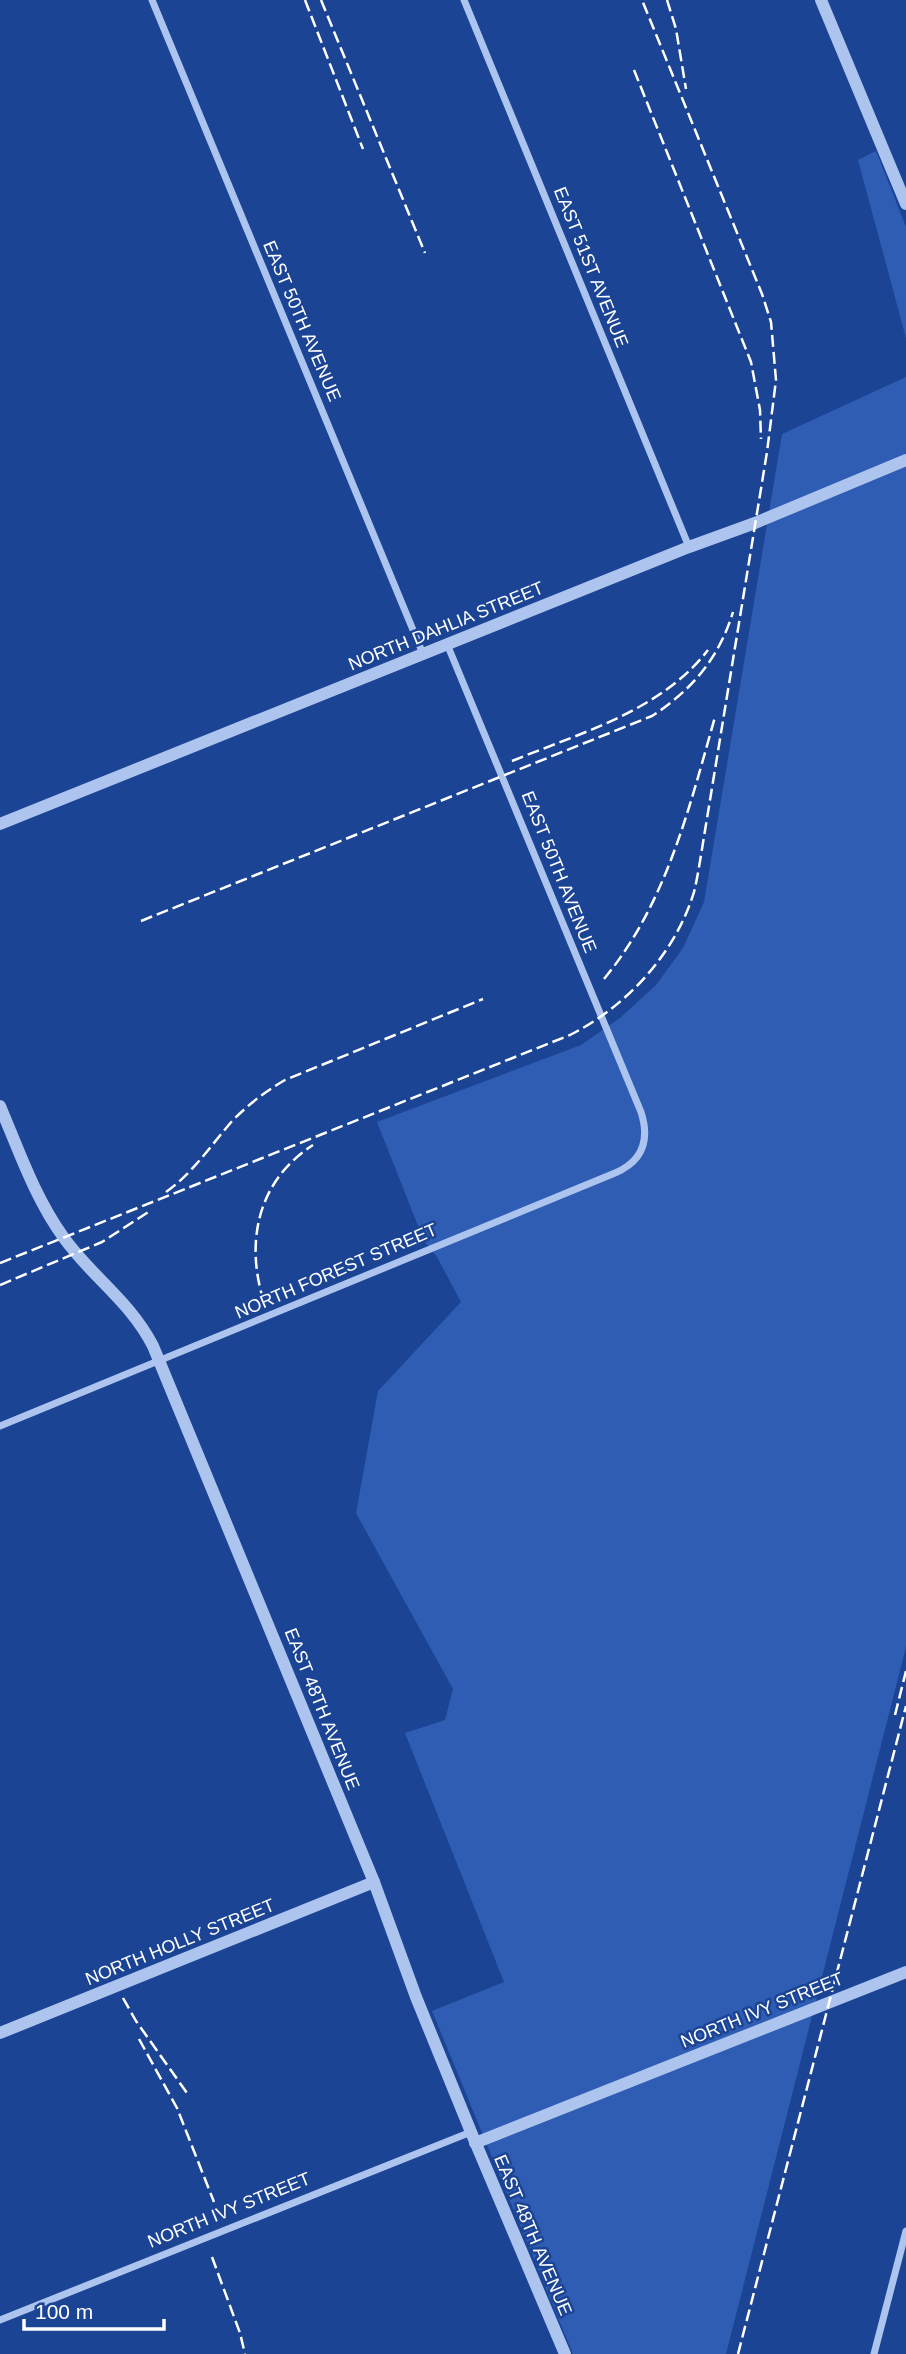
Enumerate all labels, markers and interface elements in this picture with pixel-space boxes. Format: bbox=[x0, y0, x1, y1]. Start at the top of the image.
street label: EAST 51ST AVENUE bbox=[550, 184, 632, 350]
street label: EAST 50TH AVENUE bbox=[259, 238, 345, 404]
street label: NORTH DAHLIA STREET bbox=[345, 578, 547, 674]
street label: EAST 50TH AVENUE bbox=[517, 788, 601, 956]
street label: NORTH FOREST STREET bbox=[232, 1219, 440, 1323]
street label: EAST 48TH AVENUE bbox=[280, 1625, 364, 1793]
street label: NORTH HOLLY STREET bbox=[83, 1895, 277, 1989]
street label: NORTH IVY STREET bbox=[678, 1968, 846, 2052]
street label: EAST 48TH AVENUE bbox=[490, 2152, 576, 2318]
street label: NORTH IVY STREET bbox=[145, 2168, 313, 2252]
scale bar bbox=[24, 2288, 164, 2332]
text: 100 m bbox=[35, 2300, 93, 2323]

